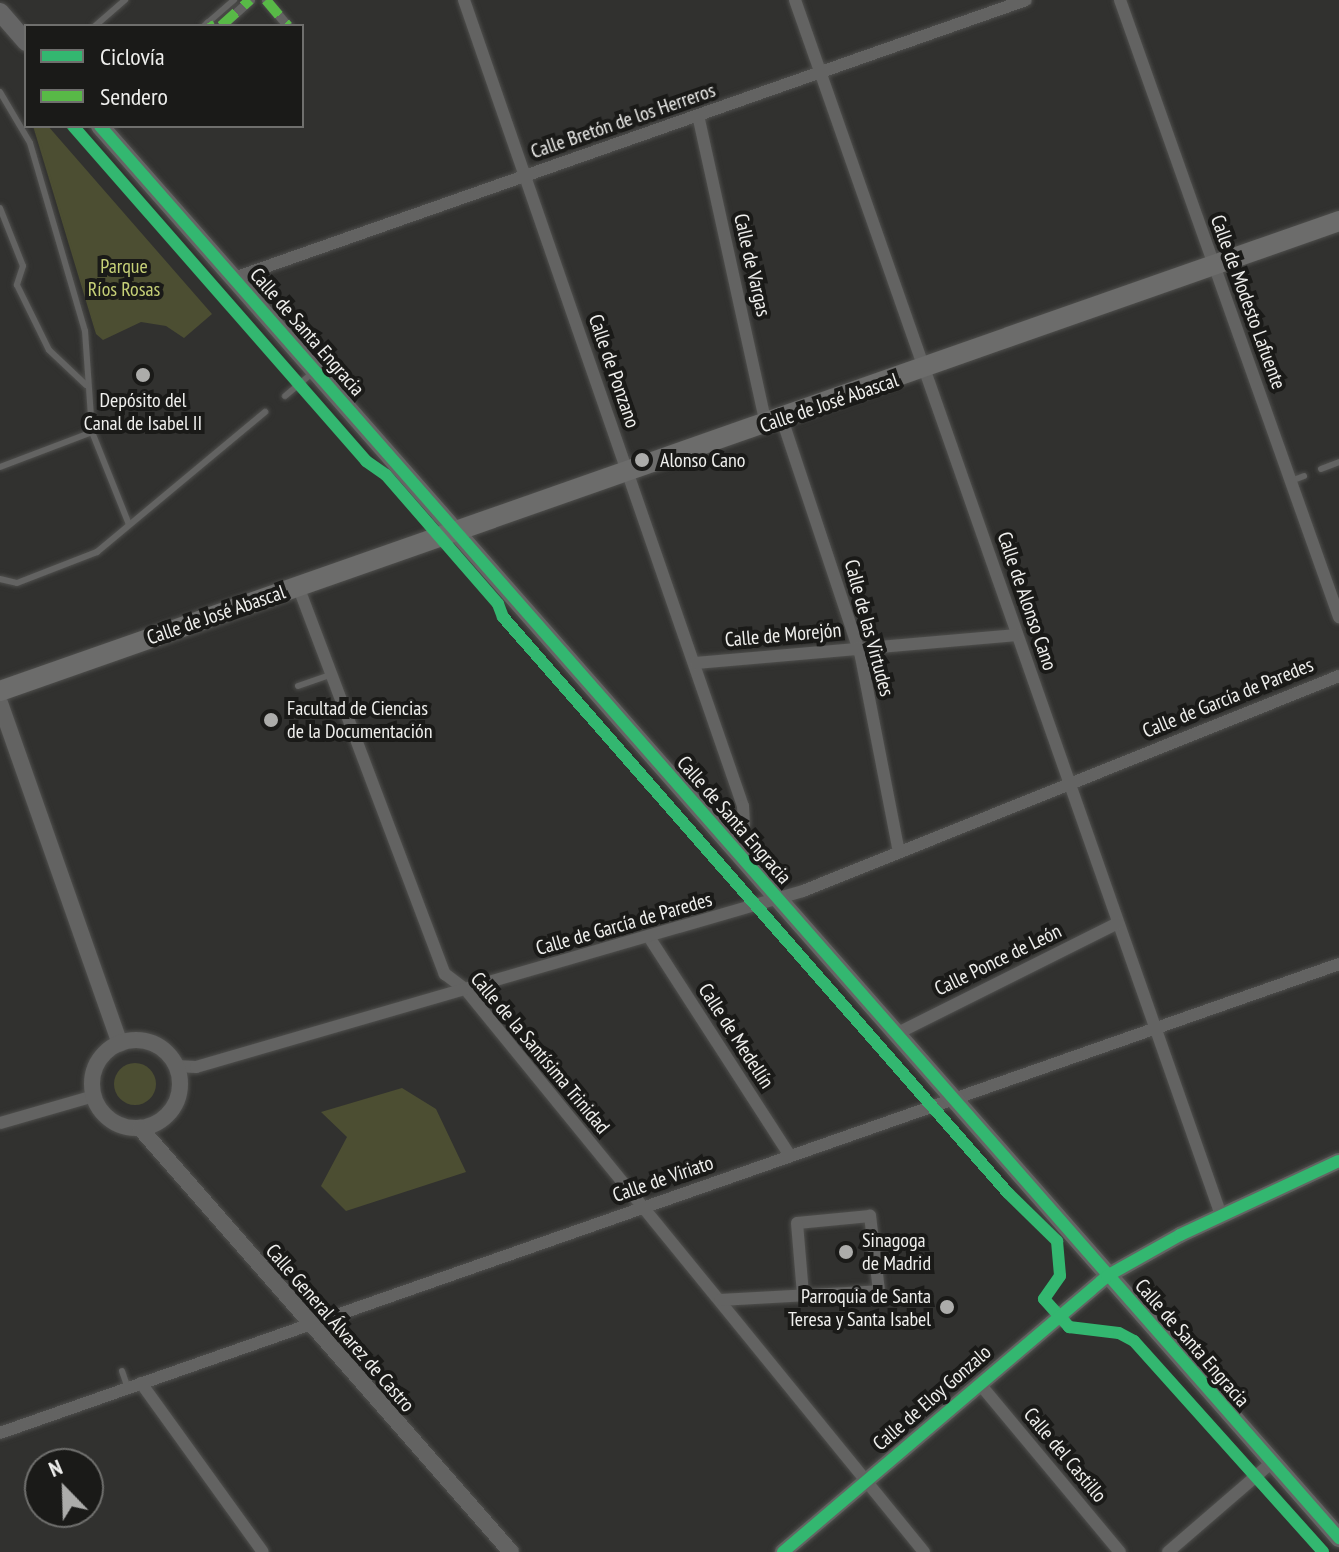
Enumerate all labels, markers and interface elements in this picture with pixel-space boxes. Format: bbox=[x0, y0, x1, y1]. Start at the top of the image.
legend bbox=[24, 24, 304, 128]
text: Ciclovía bbox=[100, 41, 165, 72]
street label: Calle Bretón de los Herreros bbox=[528, 78, 718, 164]
text: Sendero bbox=[100, 81, 168, 112]
street label: Calle de Vargas bbox=[728, 211, 776, 319]
street label: Calle de Modesto Lafuente bbox=[1205, 212, 1291, 392]
park label: Parque Ríos Rosas bbox=[88, 255, 160, 302]
street label: Calle de Santa Engracia bbox=[245, 263, 369, 401]
street label: Calle de Ponzano bbox=[583, 311, 645, 431]
marker: Depósito del Canal de Isabel II bbox=[134, 366, 152, 384]
street label: Calle de José Abascal bbox=[756, 368, 902, 438]
place label: Depósito del Canal de Isabel II bbox=[84, 388, 202, 435]
place label: Alonso Cano bbox=[660, 448, 745, 472]
marker: Alonso Cano bbox=[631, 449, 653, 471]
street label: Calle de Alonso Cano bbox=[992, 528, 1062, 674]
street label: Calle de las Virtudes bbox=[839, 557, 899, 699]
street label: Calle de José Abascal bbox=[143, 580, 289, 650]
street label: Calle de Morejón bbox=[724, 618, 842, 652]
street label: Calle de García de Paredes bbox=[1139, 653, 1317, 743]
place label: Facultad de Ciencias de la Documentación bbox=[287, 696, 432, 743]
marker: Facultad de Ciencias de la Documentación bbox=[262, 711, 280, 729]
street label: Calle de Santa Engracia bbox=[672, 751, 796, 889]
street label: Calle de García de Paredes bbox=[533, 887, 715, 961]
street label: Calle Ponce de León bbox=[931, 919, 1065, 1001]
street label: Calle de la Santísima Trinidad bbox=[465, 967, 615, 1139]
street label: Calle de Medellín bbox=[693, 979, 779, 1093]
street label: Calle de Viriato bbox=[609, 1151, 717, 1207]
place label: Sinagoga de Madrid bbox=[862, 1228, 931, 1275]
street label: Calle General Álvarez de Castro bbox=[260, 1239, 420, 1417]
marker: Sinagoga de Madrid bbox=[837, 1243, 855, 1261]
street label: Calle de Santa Engracia bbox=[1130, 1274, 1254, 1412]
place label: Parroquia de Santa Teresa y Santa Isabel bbox=[787, 1284, 931, 1331]
marker: Parroquia de Santa Teresa y Santa Isabel bbox=[938, 1298, 956, 1316]
street label: Calle de Eloy Gonzalo bbox=[868, 1340, 996, 1456]
street label: Calle del Castillo bbox=[1019, 1403, 1111, 1507]
north arrow bbox=[24, 1448, 104, 1528]
text: N bbox=[44, 1453, 66, 1483]

